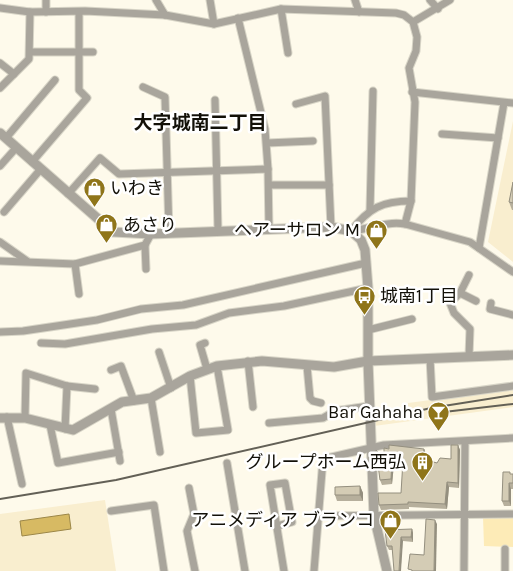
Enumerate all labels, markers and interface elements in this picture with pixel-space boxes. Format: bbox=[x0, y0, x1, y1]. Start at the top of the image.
district label: 大字城南二丁目 bbox=[133, 112, 267, 134]
shop icon: いわき bbox=[82, 176, 106, 207]
place label: いわき bbox=[110, 177, 164, 199]
shop icon: あさり bbox=[95, 213, 119, 244]
place label: あさり bbox=[123, 214, 177, 236]
shop icon: ヘアーサロン M bbox=[364, 218, 388, 249]
place label: ヘアーサロン M bbox=[234, 219, 360, 241]
bus stop icon: 城南1丁目 bbox=[352, 284, 376, 315]
place label: 城南1丁目 bbox=[380, 285, 458, 307]
bar icon: Bar Gahaha bbox=[427, 400, 451, 431]
place label: Bar Gahaha bbox=[328, 401, 423, 423]
building icon: グループホーム西弘 bbox=[410, 450, 434, 481]
place label: グループホーム西弘 bbox=[246, 451, 406, 473]
shop icon: アニメディア ブランコ bbox=[378, 508, 402, 539]
place label: アニメディア ブランコ bbox=[191, 509, 374, 531]

